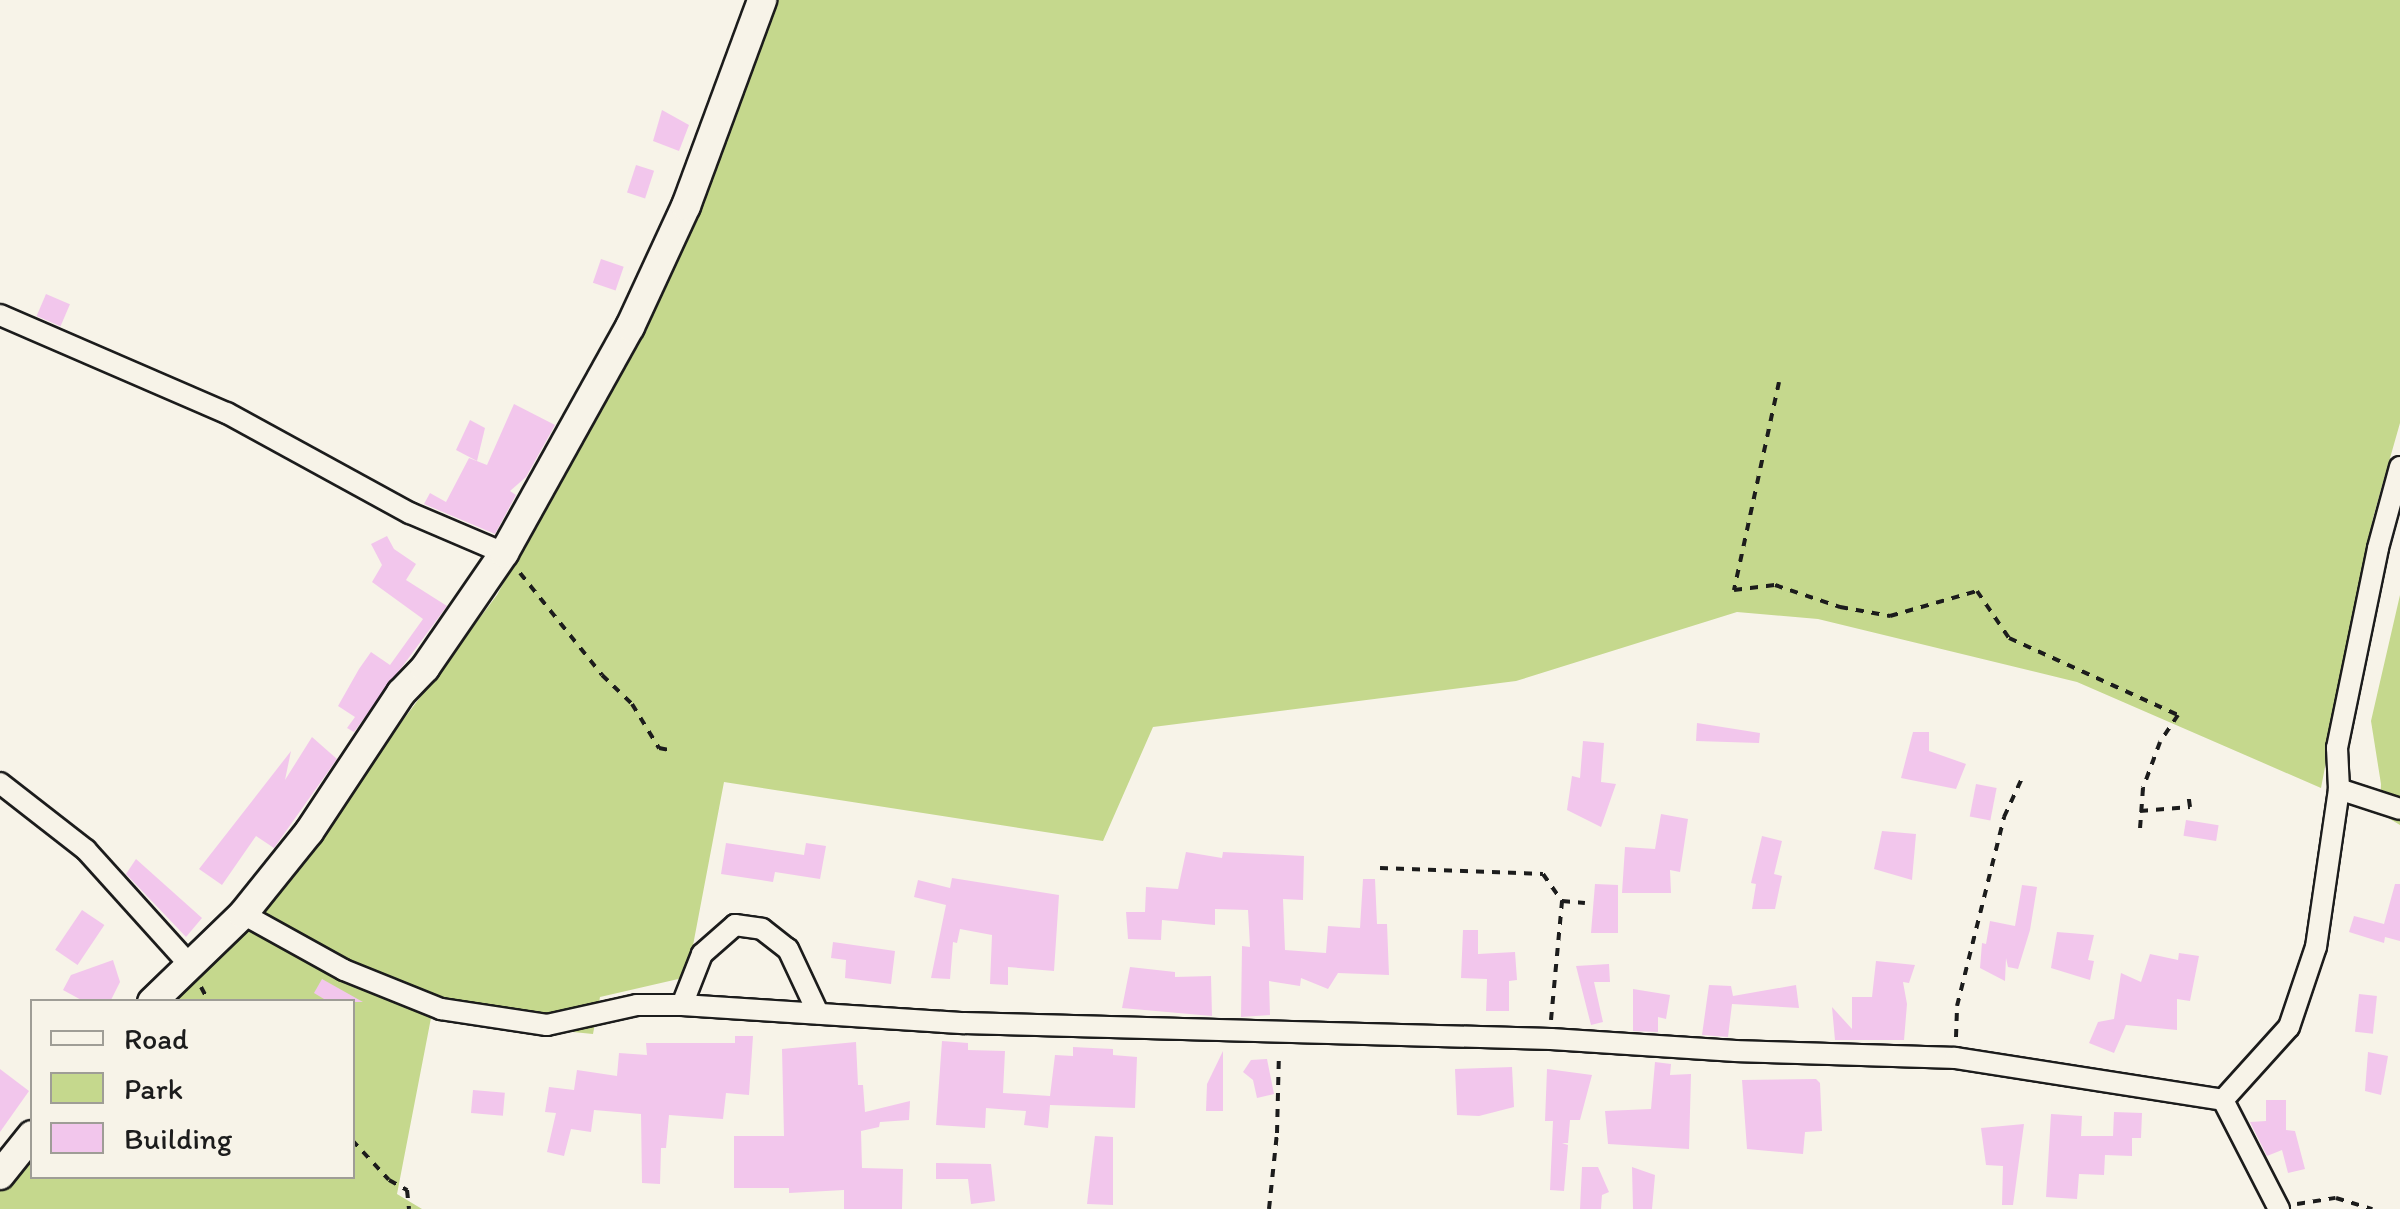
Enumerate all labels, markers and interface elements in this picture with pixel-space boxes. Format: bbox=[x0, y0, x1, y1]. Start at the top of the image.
legend bbox=[30, 999, 355, 1179]
text: Road bbox=[124, 1020, 189, 1057]
text: Park bbox=[124, 1070, 183, 1107]
text: Building bbox=[124, 1120, 232, 1157]

